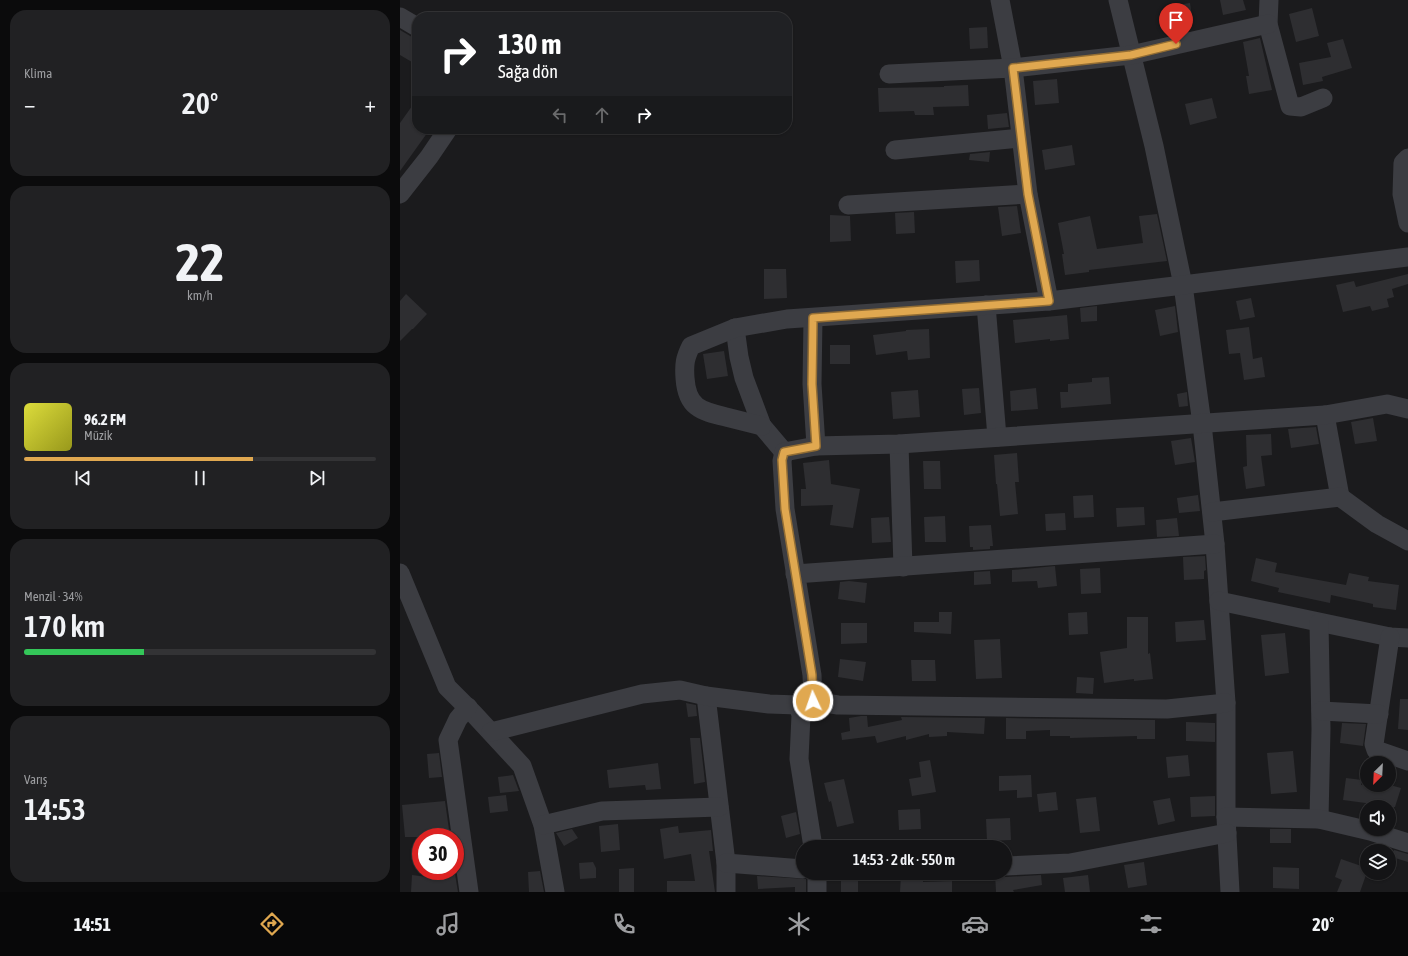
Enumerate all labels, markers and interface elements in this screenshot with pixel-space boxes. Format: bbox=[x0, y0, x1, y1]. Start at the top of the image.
pin bbox=[1159, 3, 1193, 44]
icon: arrive bbox=[1165, 9, 1187, 31]
icon: right bbox=[432, 28, 484, 80]
text: 130 m bbox=[498, 28, 561, 60]
text: Sağa dön bbox=[498, 61, 558, 82]
text: Klima bbox=[24, 66, 52, 81]
text: 20° bbox=[182, 86, 218, 120]
text: − bbox=[24, 91, 35, 117]
text: + bbox=[365, 91, 376, 117]
icon: left bbox=[549, 104, 571, 126]
icon: ahead bbox=[591, 104, 613, 126]
icon: right bbox=[633, 104, 655, 126]
text: 22 bbox=[176, 232, 224, 292]
text: km/h bbox=[187, 288, 213, 303]
text: 96.2 FM bbox=[84, 411, 126, 428]
text: Müzik bbox=[84, 428, 112, 443]
icon: previous bbox=[72, 467, 94, 489]
icon: pause bbox=[189, 467, 211, 489]
icon: next bbox=[306, 467, 328, 489]
text: Menzil · 34% bbox=[24, 589, 83, 604]
text: 170 km bbox=[24, 609, 105, 643]
position arrow bbox=[792, 680, 834, 722]
north arrow bbox=[1360, 756, 1396, 792]
map controls bbox=[1360, 756, 1396, 880]
text: Varış bbox=[24, 772, 47, 787]
text: 14:53 bbox=[24, 792, 86, 826]
button: sound bbox=[1360, 800, 1396, 836]
speed limit sign: 30 bbox=[412, 828, 464, 880]
button: layers bbox=[1360, 844, 1396, 880]
text: 14:53 · 2 dk · 550 m bbox=[853, 851, 955, 868]
icon: directions bbox=[258, 910, 286, 938]
icon: music bbox=[434, 910, 462, 938]
icon: phone bbox=[610, 910, 638, 938]
icon: climate bbox=[785, 910, 813, 938]
icon: car bbox=[961, 910, 989, 938]
icon: filters bbox=[1137, 910, 1165, 938]
text: 14:51 bbox=[74, 914, 111, 935]
text: 20° bbox=[1312, 914, 1334, 935]

